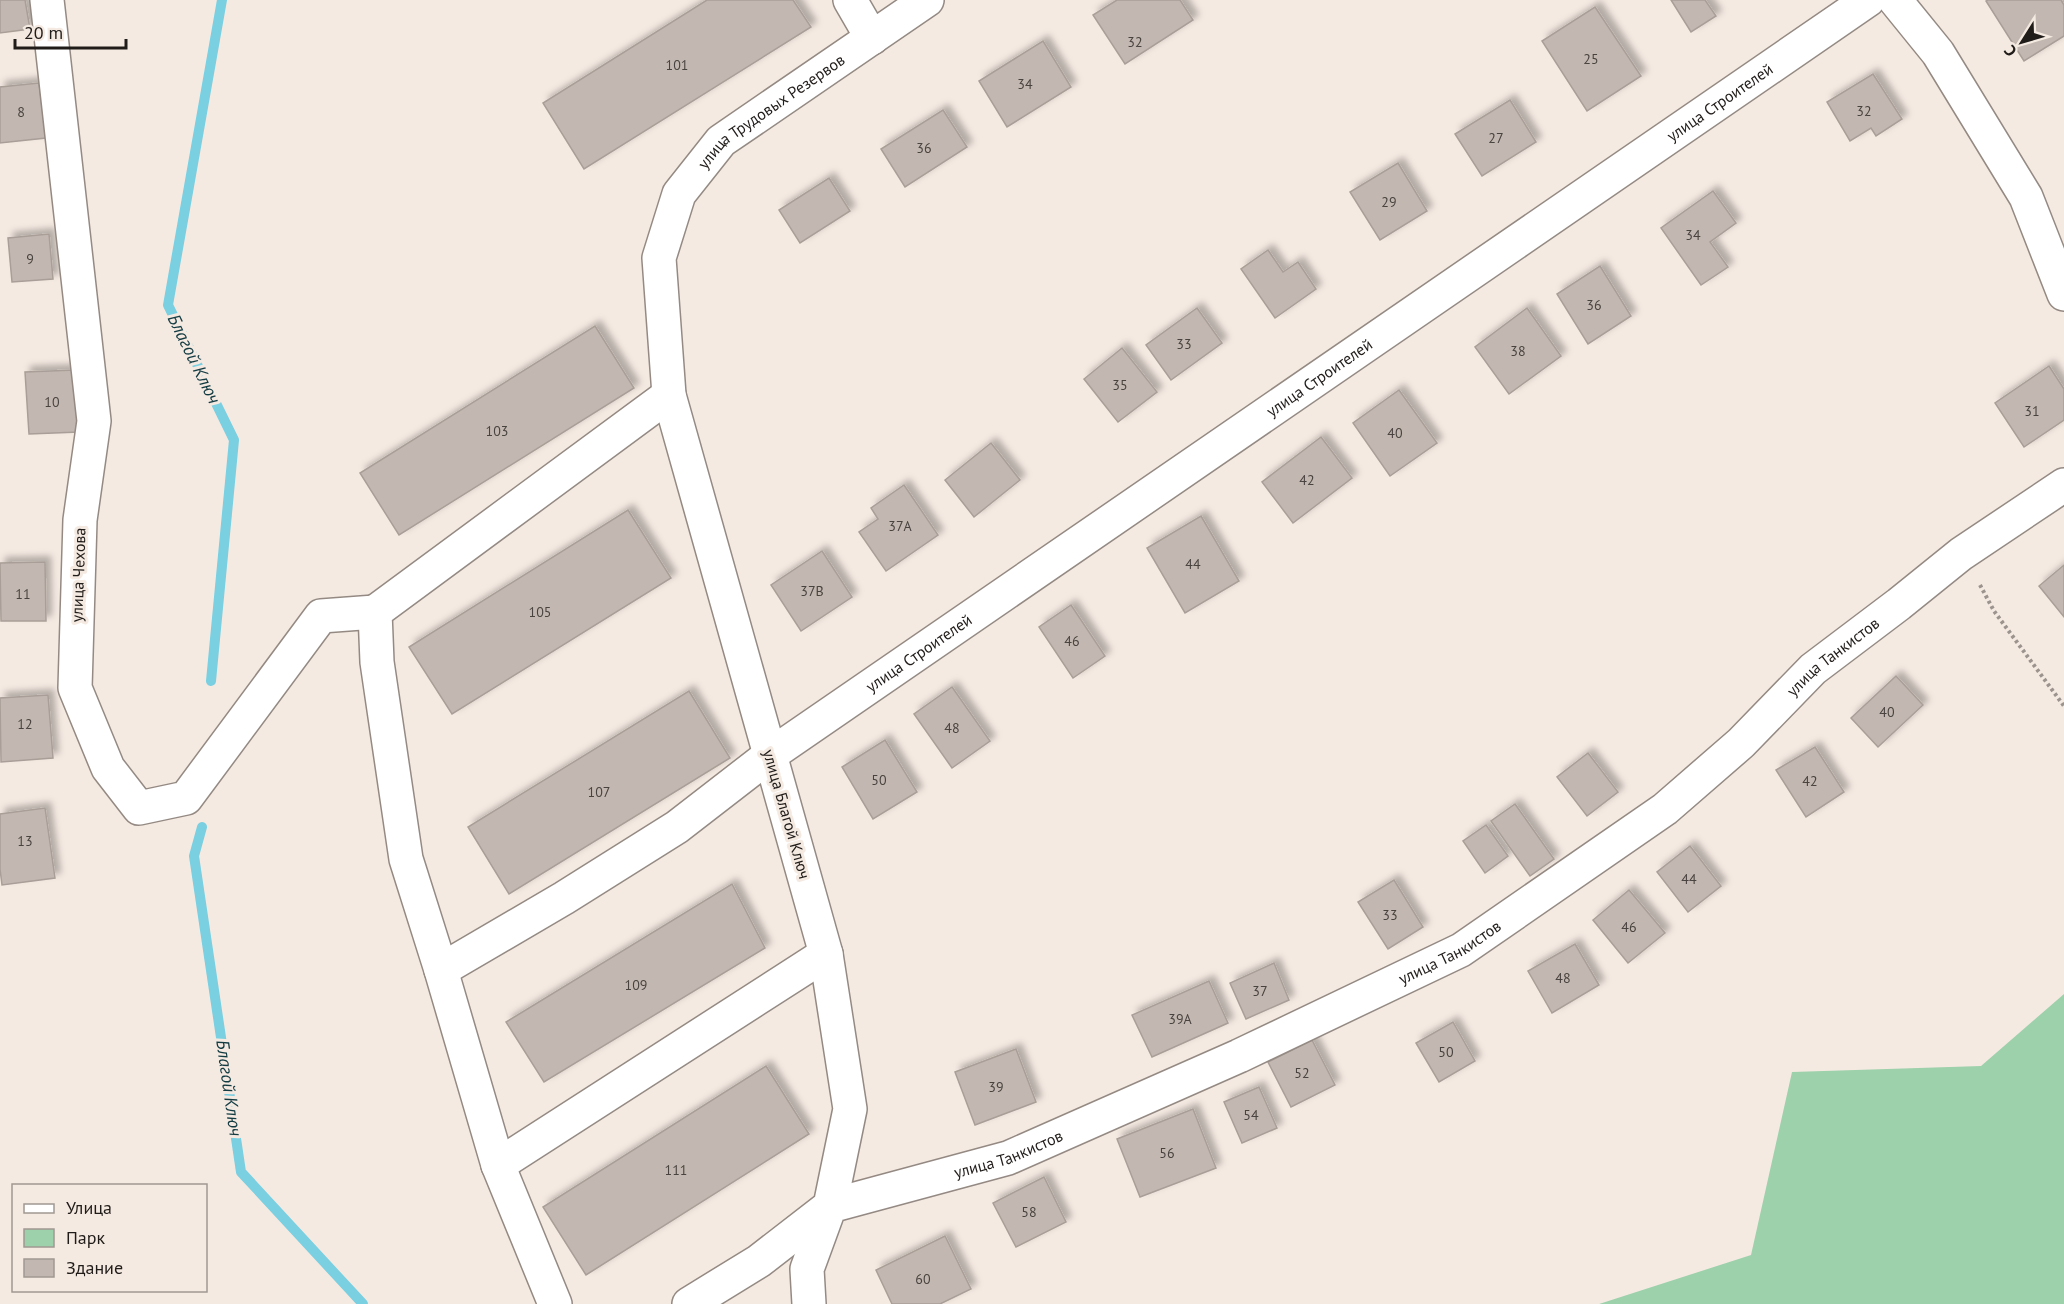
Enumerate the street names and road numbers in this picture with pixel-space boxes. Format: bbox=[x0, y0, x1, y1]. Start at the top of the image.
street label: улица Трудовых Резервов bbox=[693, 49, 848, 173]
street label: улица Строителей bbox=[1663, 59, 1777, 146]
street label: улица Строителей bbox=[1262, 334, 1376, 421]
street label: улица Чехова bbox=[66, 527, 90, 623]
street label: улица Строителей bbox=[862, 609, 976, 696]
street label: улица Танкистов bbox=[1782, 613, 1883, 700]
street label: улица Благой Ключ bbox=[759, 747, 815, 881]
street label: улица Танкистов bbox=[1395, 916, 1505, 988]
street label: улица Танкистов bbox=[952, 1125, 1066, 1182]

